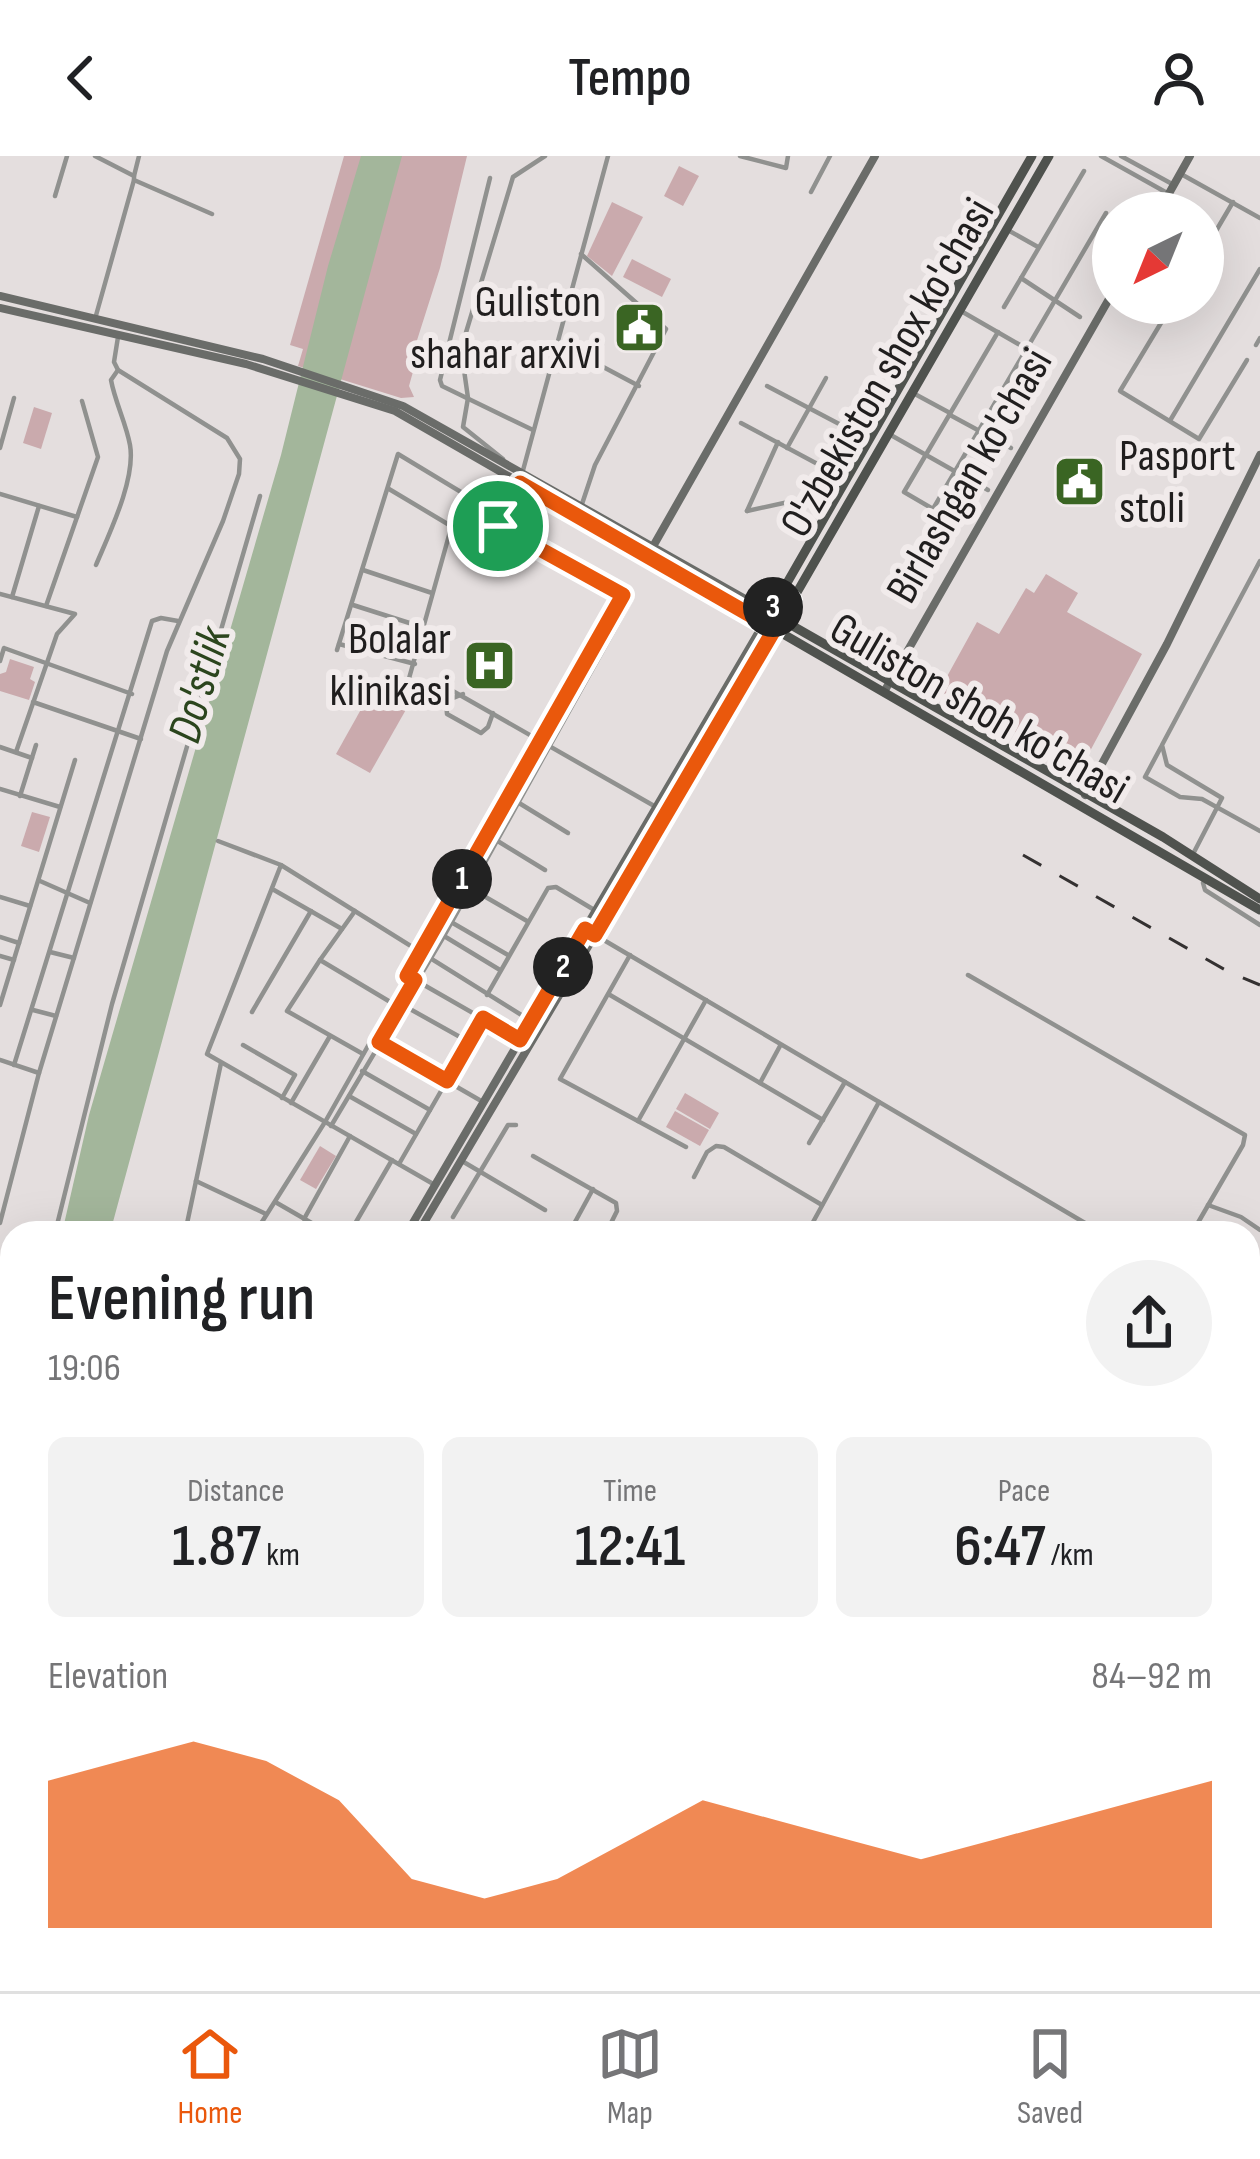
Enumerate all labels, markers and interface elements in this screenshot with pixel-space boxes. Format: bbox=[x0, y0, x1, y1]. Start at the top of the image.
icon: back bbox=[48, 45, 114, 111]
icon: person bbox=[1146, 45, 1212, 111]
text: Tempo bbox=[568, 46, 692, 111]
street label: O'zbekiston shox ko'chasi bbox=[769, 189, 1007, 547]
north arrow bbox=[1092, 192, 1224, 324]
map controls bbox=[1092, 192, 1224, 324]
place label: Guliston shahar arxivi bbox=[410, 275, 601, 382]
public building icon: Guliston shahar arxivi bbox=[612, 300, 668, 356]
street label: Birlashgan ko'chasi bbox=[875, 339, 1065, 613]
place label: Pasport stoli bbox=[1119, 429, 1235, 536]
public building icon: Pasport stoli bbox=[1052, 454, 1108, 510]
pin bbox=[447, 475, 549, 577]
icon: arrive bbox=[465, 493, 531, 559]
pin: 3 bbox=[743, 577, 803, 637]
text: 3 bbox=[766, 587, 780, 627]
street label: Guliston shoh ko'chasi bbox=[820, 601, 1138, 817]
place label: Bolalar klinikasi bbox=[329, 612, 451, 719]
water label: Do'stlik bbox=[156, 619, 244, 749]
hospital icon: Bolalar klinikasi bbox=[462, 637, 518, 693]
pin: 1 bbox=[432, 849, 492, 909]
text: 1 bbox=[456, 859, 468, 899]
pin: 2 bbox=[533, 937, 593, 997]
text: 2 bbox=[556, 947, 570, 987]
text: Evening run bbox=[48, 1260, 315, 1339]
button: share bbox=[1086, 1260, 1212, 1386]
text: 19:06 bbox=[48, 1345, 121, 1392]
text: Distance bbox=[187, 1471, 285, 1511]
text: Time bbox=[603, 1471, 657, 1511]
text: Pace bbox=[998, 1471, 1050, 1511]
text: 1.87 bbox=[172, 1511, 261, 1583]
text: 12:41 bbox=[575, 1511, 685, 1583]
text: 6:47 bbox=[954, 1511, 1046, 1583]
text: km bbox=[261, 1535, 300, 1575]
text: /km bbox=[1046, 1535, 1094, 1575]
text: Elevation bbox=[48, 1653, 168, 1700]
text: 84–92 m bbox=[1091, 1653, 1212, 1700]
tab: Home bbox=[177, 2021, 243, 2133]
tab: Map bbox=[597, 2021, 663, 2133]
tab: Saved bbox=[1017, 2021, 1083, 2133]

